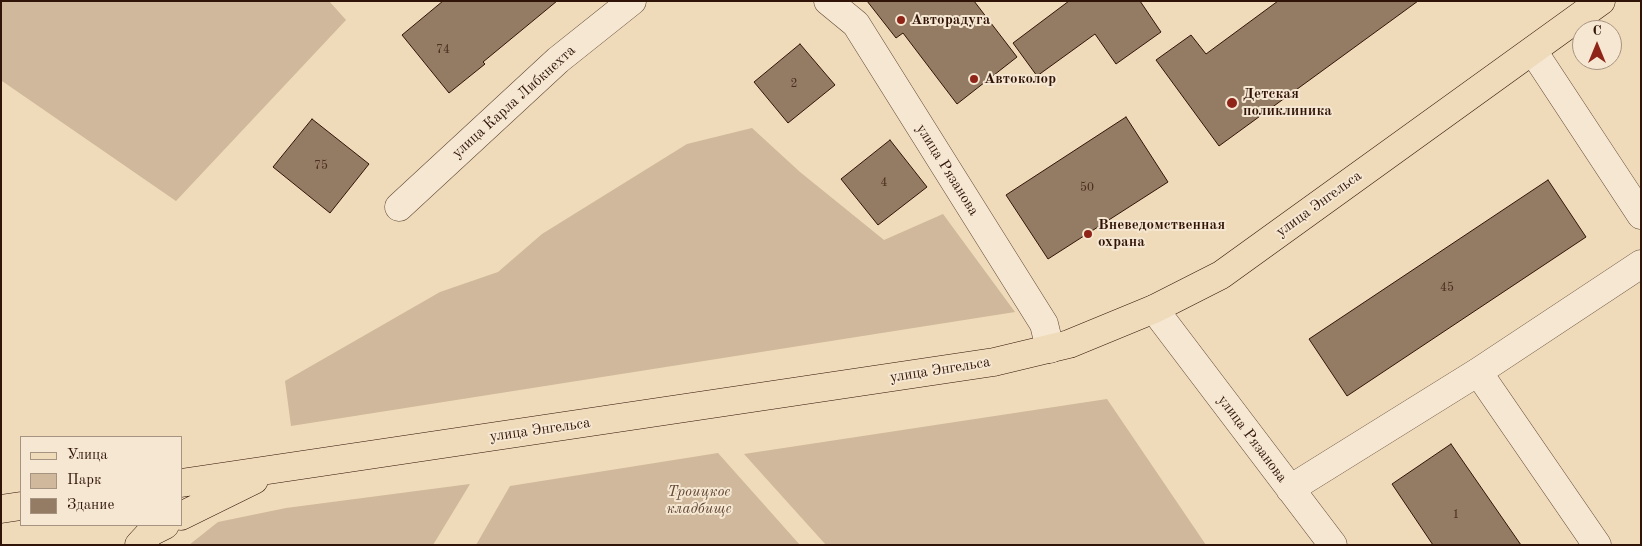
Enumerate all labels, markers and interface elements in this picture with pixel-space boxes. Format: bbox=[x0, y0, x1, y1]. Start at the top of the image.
place label: Авторадуга bbox=[911, 11, 990, 29]
marker: Авторадуга bbox=[895, 14, 907, 26]
north arrow bbox=[1572, 20, 1622, 70]
text: С bbox=[1592, 24, 1602, 38]
street label: улица Карла Либкнехта bbox=[449, 42, 579, 162]
house number: 74 bbox=[436, 43, 450, 57]
place label: Автоколор bbox=[984, 70, 1056, 88]
marker: Автоколор bbox=[968, 73, 980, 85]
house number: 2 bbox=[791, 77, 797, 91]
place label: Детская поликлиника bbox=[1243, 85, 1332, 120]
marker: Детская поликлиника bbox=[1225, 96, 1239, 110]
street label: улица Рязанова bbox=[912, 121, 982, 219]
house number: 75 bbox=[314, 159, 328, 173]
street label: улица Энгельса bbox=[1273, 167, 1365, 241]
house number: 4 bbox=[881, 176, 887, 190]
house number: 50 bbox=[1080, 181, 1094, 195]
place label: Вневедомственная охрана bbox=[1098, 216, 1225, 251]
marker: Вневедомственная охрана bbox=[1082, 228, 1094, 240]
house number: 45 bbox=[1440, 281, 1454, 295]
street label: улица Энгельса bbox=[888, 353, 992, 387]
street label: улица Рязанова bbox=[1213, 392, 1291, 486]
street label: улица Энгельса bbox=[488, 414, 592, 446]
legend bbox=[20, 436, 182, 526]
text: Улица bbox=[67, 448, 108, 463]
text: Парк bbox=[67, 473, 102, 488]
park label: Троицкое кладбище bbox=[666, 483, 732, 518]
text: Здание bbox=[67, 498, 114, 513]
house number: 1 bbox=[1453, 508, 1459, 522]

